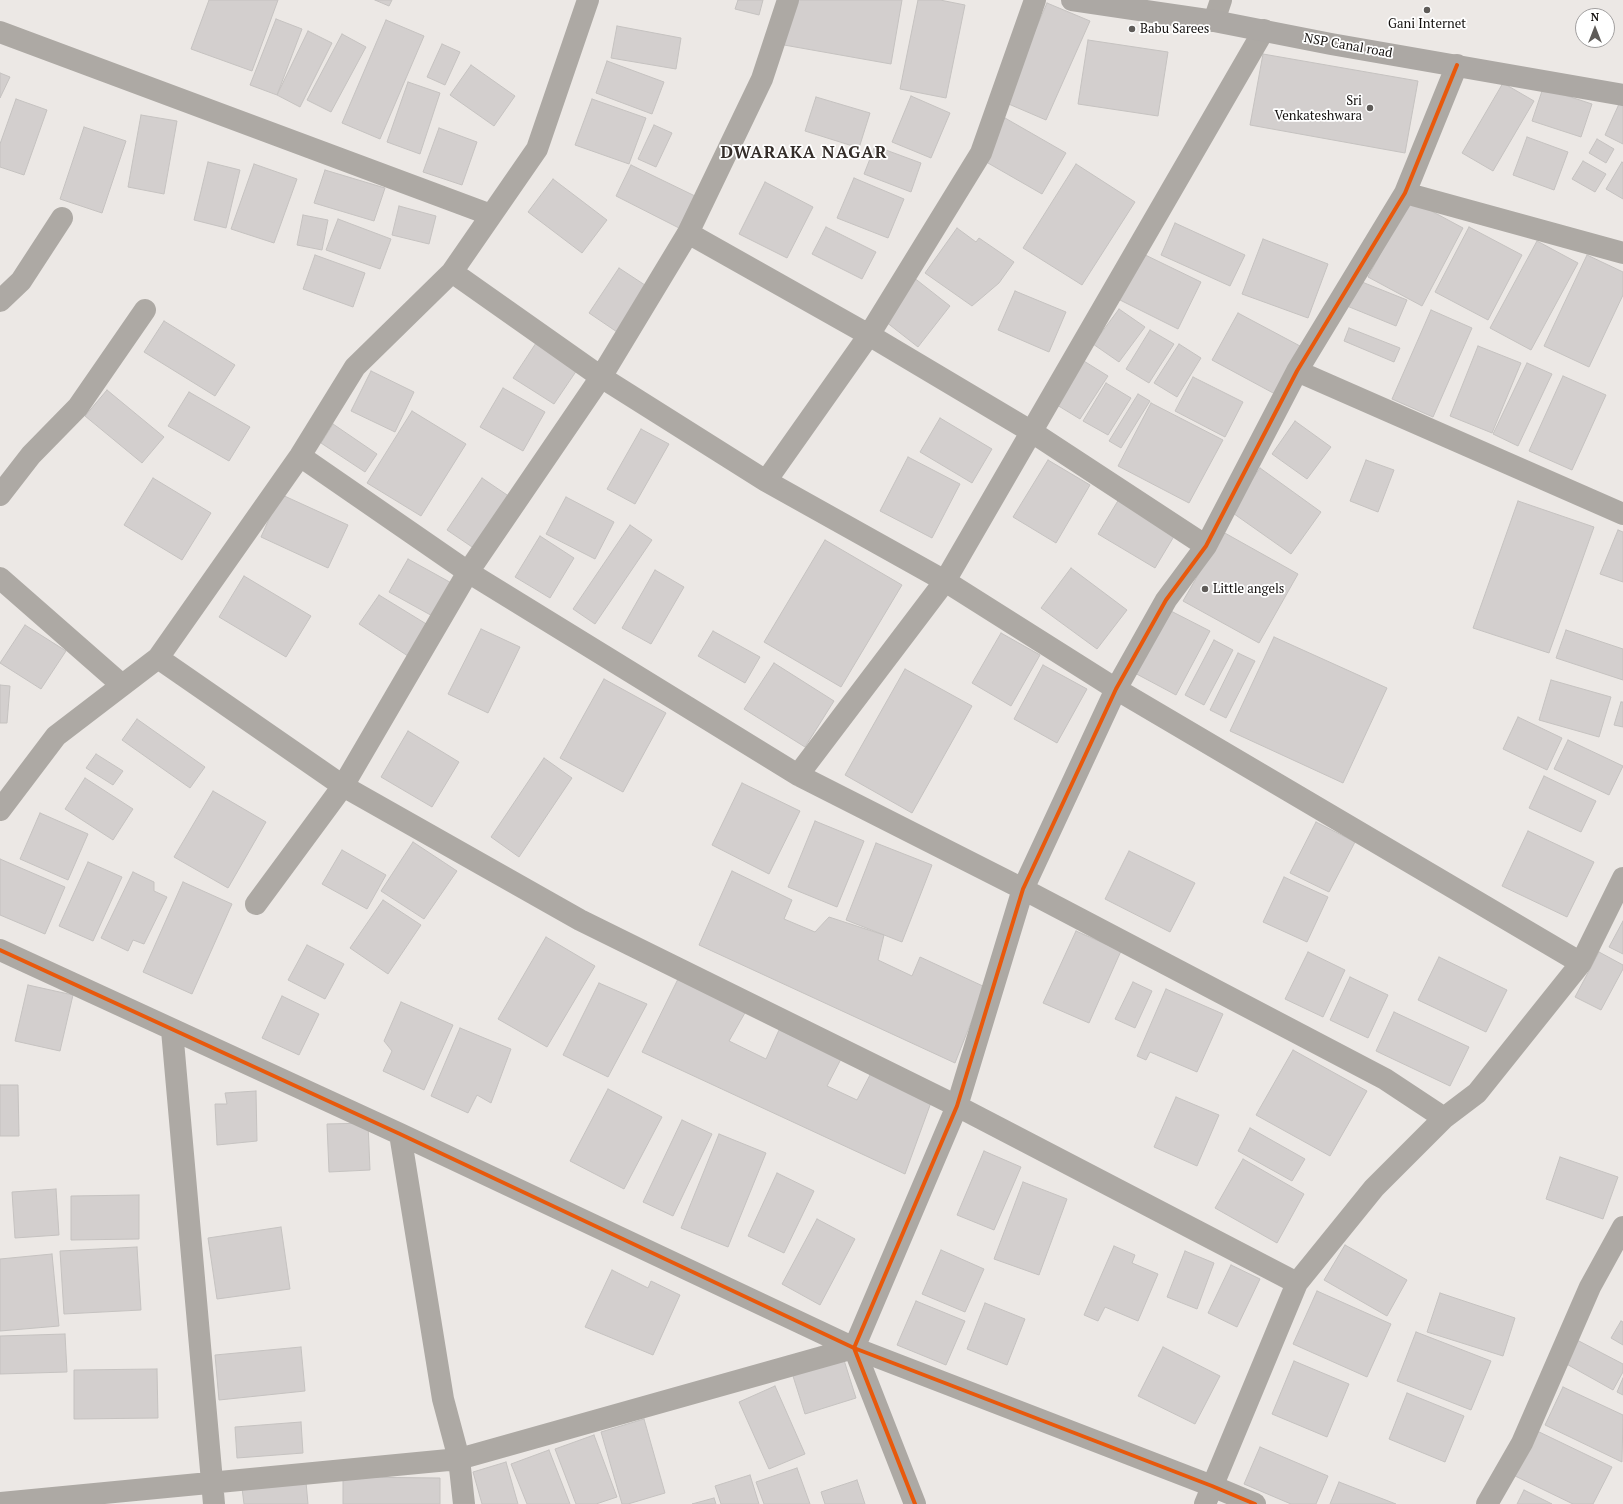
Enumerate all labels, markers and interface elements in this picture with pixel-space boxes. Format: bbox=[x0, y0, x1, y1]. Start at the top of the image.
marker: Gani Internet bbox=[1422, 5, 1432, 15]
north arrow bbox=[1575, 8, 1615, 48]
text: N bbox=[1591, 10, 1599, 24]
place label: Gani Internet bbox=[1388, 16, 1466, 32]
place label: Babu Sarees bbox=[1140, 21, 1209, 37]
marker: Babu Sarees bbox=[1127, 24, 1137, 34]
street label: NSP Canal road bbox=[1303, 31, 1393, 61]
place label: Sri Venkateshwara bbox=[1275, 93, 1362, 124]
marker: Sri Venkateshwara bbox=[1365, 103, 1375, 113]
district label: DWARAKA NAGAR bbox=[720, 143, 888, 163]
place label: Little angels bbox=[1213, 581, 1284, 597]
marker: Little angels bbox=[1200, 584, 1210, 594]

